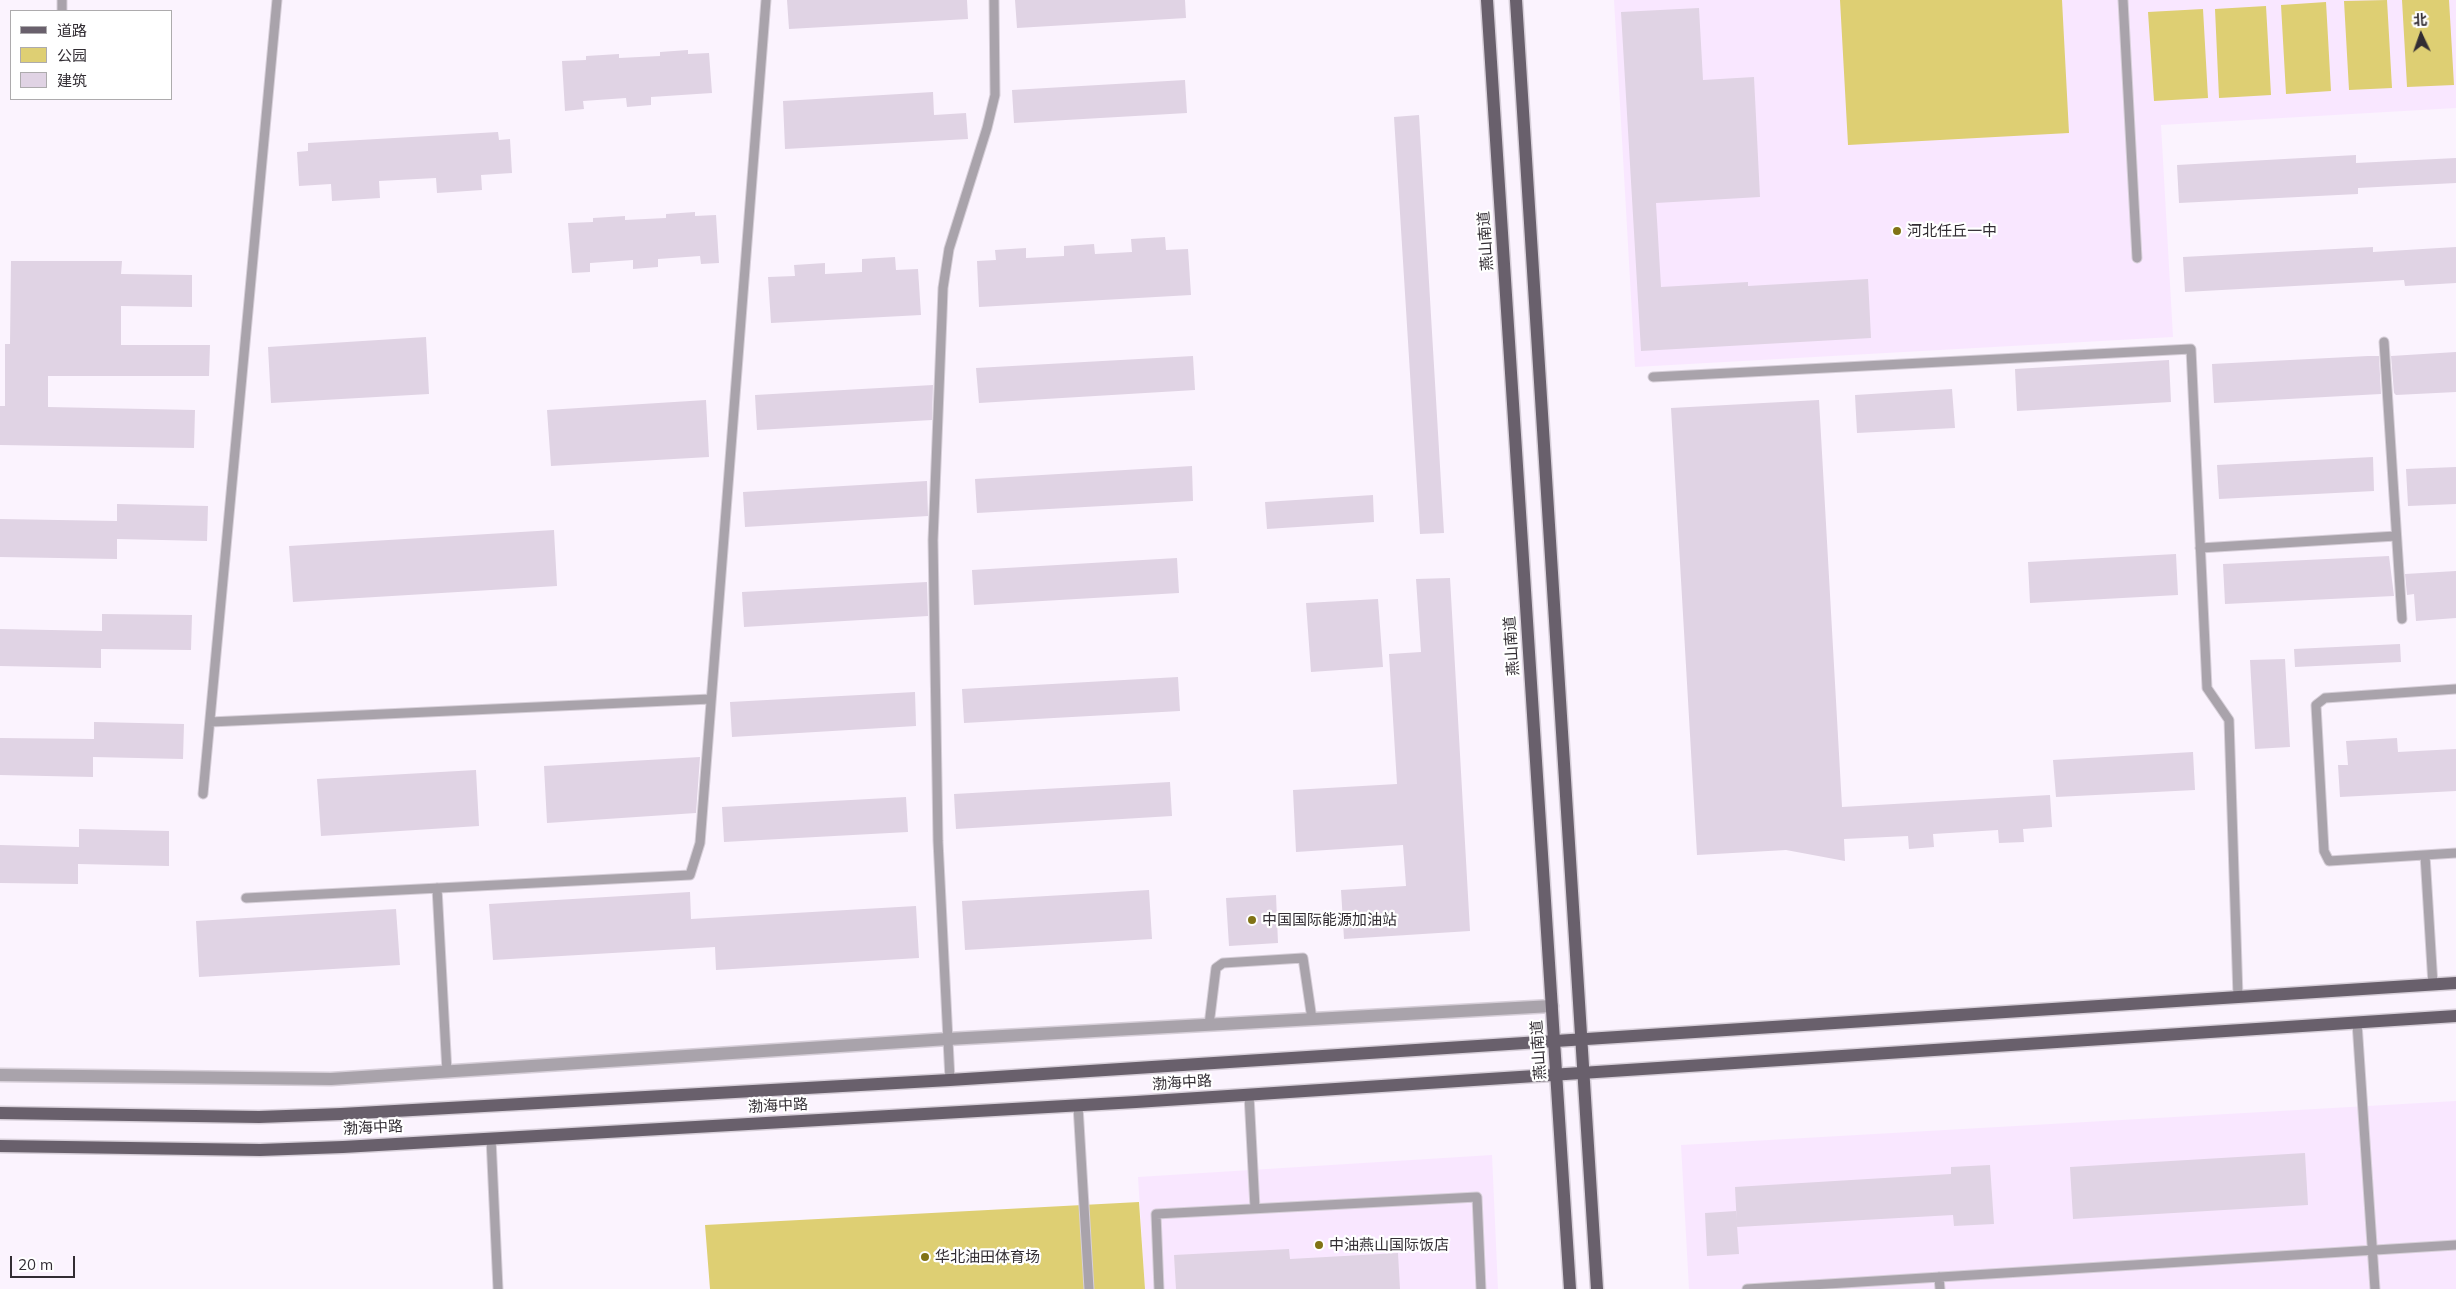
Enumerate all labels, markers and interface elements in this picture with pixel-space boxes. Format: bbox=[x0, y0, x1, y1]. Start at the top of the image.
legend bbox=[10, 10, 172, 100]
north arrow bbox=[2396, 10, 2446, 60]
text: 北 bbox=[2413, 11, 2428, 29]
text: 道路 bbox=[57, 21, 87, 40]
text: 公园 bbox=[57, 46, 87, 65]
text: 建筑 bbox=[57, 71, 87, 90]
street label: 燕山南道 bbox=[1475, 210, 1497, 272]
place label: 河北任丘一中 bbox=[1907, 222, 1997, 240]
marker: 河北任丘一中 bbox=[1891, 225, 1903, 237]
street label: 燕山南道 bbox=[1501, 615, 1523, 677]
place label: 中国国际能源加油站 bbox=[1262, 911, 1397, 929]
marker: 中国国际能源加油站 bbox=[1246, 914, 1258, 926]
street label: 燕山南道 bbox=[1528, 1019, 1550, 1081]
street label: 渤海中路 bbox=[1151, 1072, 1213, 1094]
street label: 渤海中路 bbox=[748, 1095, 808, 1117]
street label: 渤海中路 bbox=[343, 1117, 403, 1139]
place label: 中油燕山国际饭店 bbox=[1329, 1236, 1449, 1254]
marker: 中油燕山国际饭店 bbox=[1313, 1239, 1325, 1251]
scale bar bbox=[12, 1246, 78, 1278]
place label: 华北油田体育场 bbox=[935, 1248, 1040, 1266]
marker: 华北油田体育场 bbox=[919, 1251, 931, 1263]
text: 20 m bbox=[18, 1255, 53, 1274]

